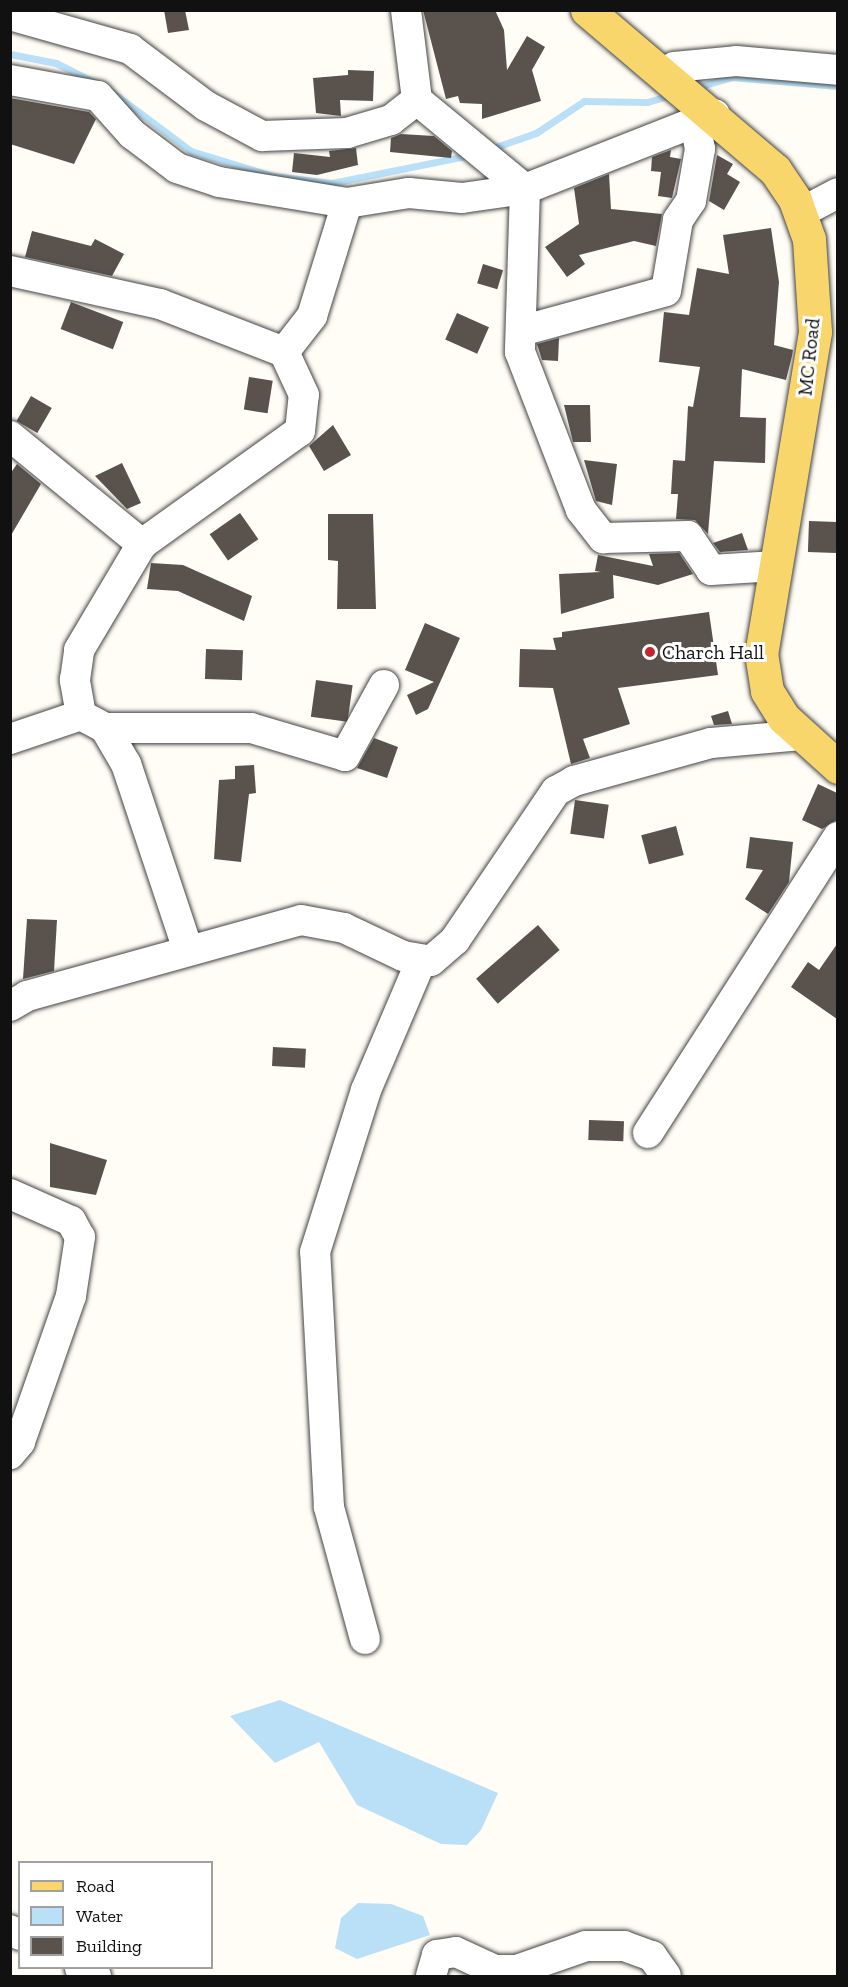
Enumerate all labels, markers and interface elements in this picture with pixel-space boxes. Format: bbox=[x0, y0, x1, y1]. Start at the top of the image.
street label: MC Road bbox=[793, 317, 825, 397]
place label: Charch Hall bbox=[662, 640, 764, 664]
marker: Charch Hall bbox=[643, 645, 657, 659]
legend bbox=[18, 1861, 213, 1969]
text: Road bbox=[76, 1875, 115, 1897]
text: Water bbox=[76, 1905, 123, 1927]
text: Building bbox=[76, 1935, 142, 1957]

